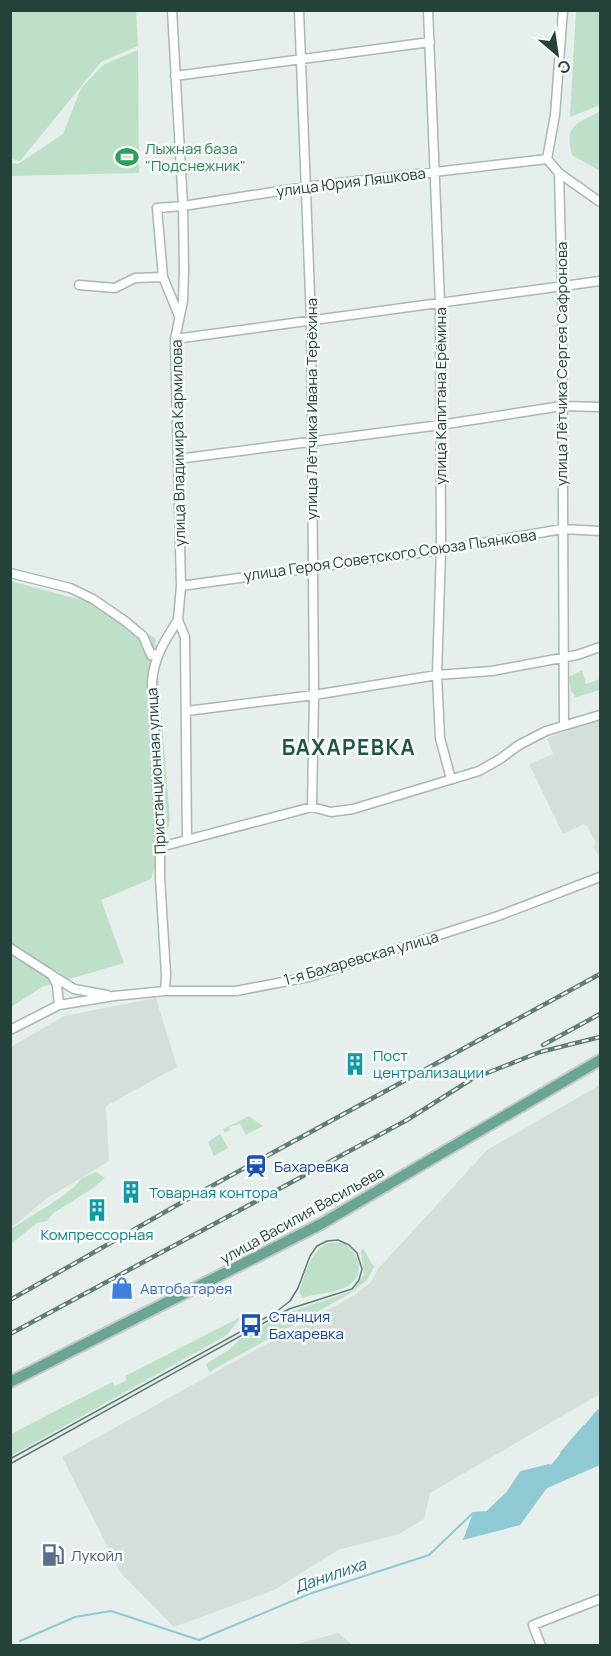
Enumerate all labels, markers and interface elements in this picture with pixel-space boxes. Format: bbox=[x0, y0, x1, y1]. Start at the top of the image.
north arrow bbox=[527, 24, 587, 84]
text: С bbox=[554, 55, 575, 80]
place label: Лыжная база "Подснежник" bbox=[145, 138, 246, 176]
sports icon: Лыжная база "Подснежник" bbox=[114, 144, 140, 170]
street label: улица Юрия Ляшкова bbox=[275, 162, 427, 202]
street label: улица Лётчика Сергея Сафронова bbox=[551, 242, 572, 486]
street label: улица Лётчика Ивана Терёхина bbox=[301, 298, 322, 520]
street label: улица Капитана Ерёмина bbox=[430, 307, 451, 485]
street label: улица Владимира Кармилова bbox=[166, 339, 190, 547]
street label: улица Героя Советского Союза Пьянкова bbox=[242, 524, 538, 586]
street label: Пристанционная улица bbox=[141, 687, 171, 855]
district label: БАХАРЕВКА bbox=[282, 733, 416, 761]
street label: 1-я Бахаревская улица bbox=[281, 926, 441, 990]
place label: Пост централизации bbox=[373, 1045, 484, 1083]
building icon: Пост централизации bbox=[342, 1051, 368, 1077]
station icon: Бахаревка bbox=[243, 1153, 269, 1179]
place label: Бахаревка bbox=[274, 1156, 349, 1177]
street label: улица Василия Васильева bbox=[216, 1161, 388, 1269]
building icon: Товарная контора bbox=[118, 1179, 144, 1205]
place label: Товарная контора bbox=[149, 1182, 278, 1203]
building icon: Компрессорная bbox=[84, 1197, 110, 1223]
place label: Компрессорная bbox=[40, 1224, 154, 1245]
shop icon: Автобатарея bbox=[109, 1275, 135, 1301]
place label: Автобатарея bbox=[140, 1278, 232, 1299]
place label: Станция Бахаревка bbox=[269, 1306, 344, 1344]
bus stop icon: Станция Бахаревка bbox=[238, 1312, 264, 1338]
fuel station icon: Лукойл bbox=[40, 1542, 66, 1568]
place label: Лукойл bbox=[71, 1545, 123, 1566]
water label: Данилиха bbox=[291, 1552, 370, 1598]

